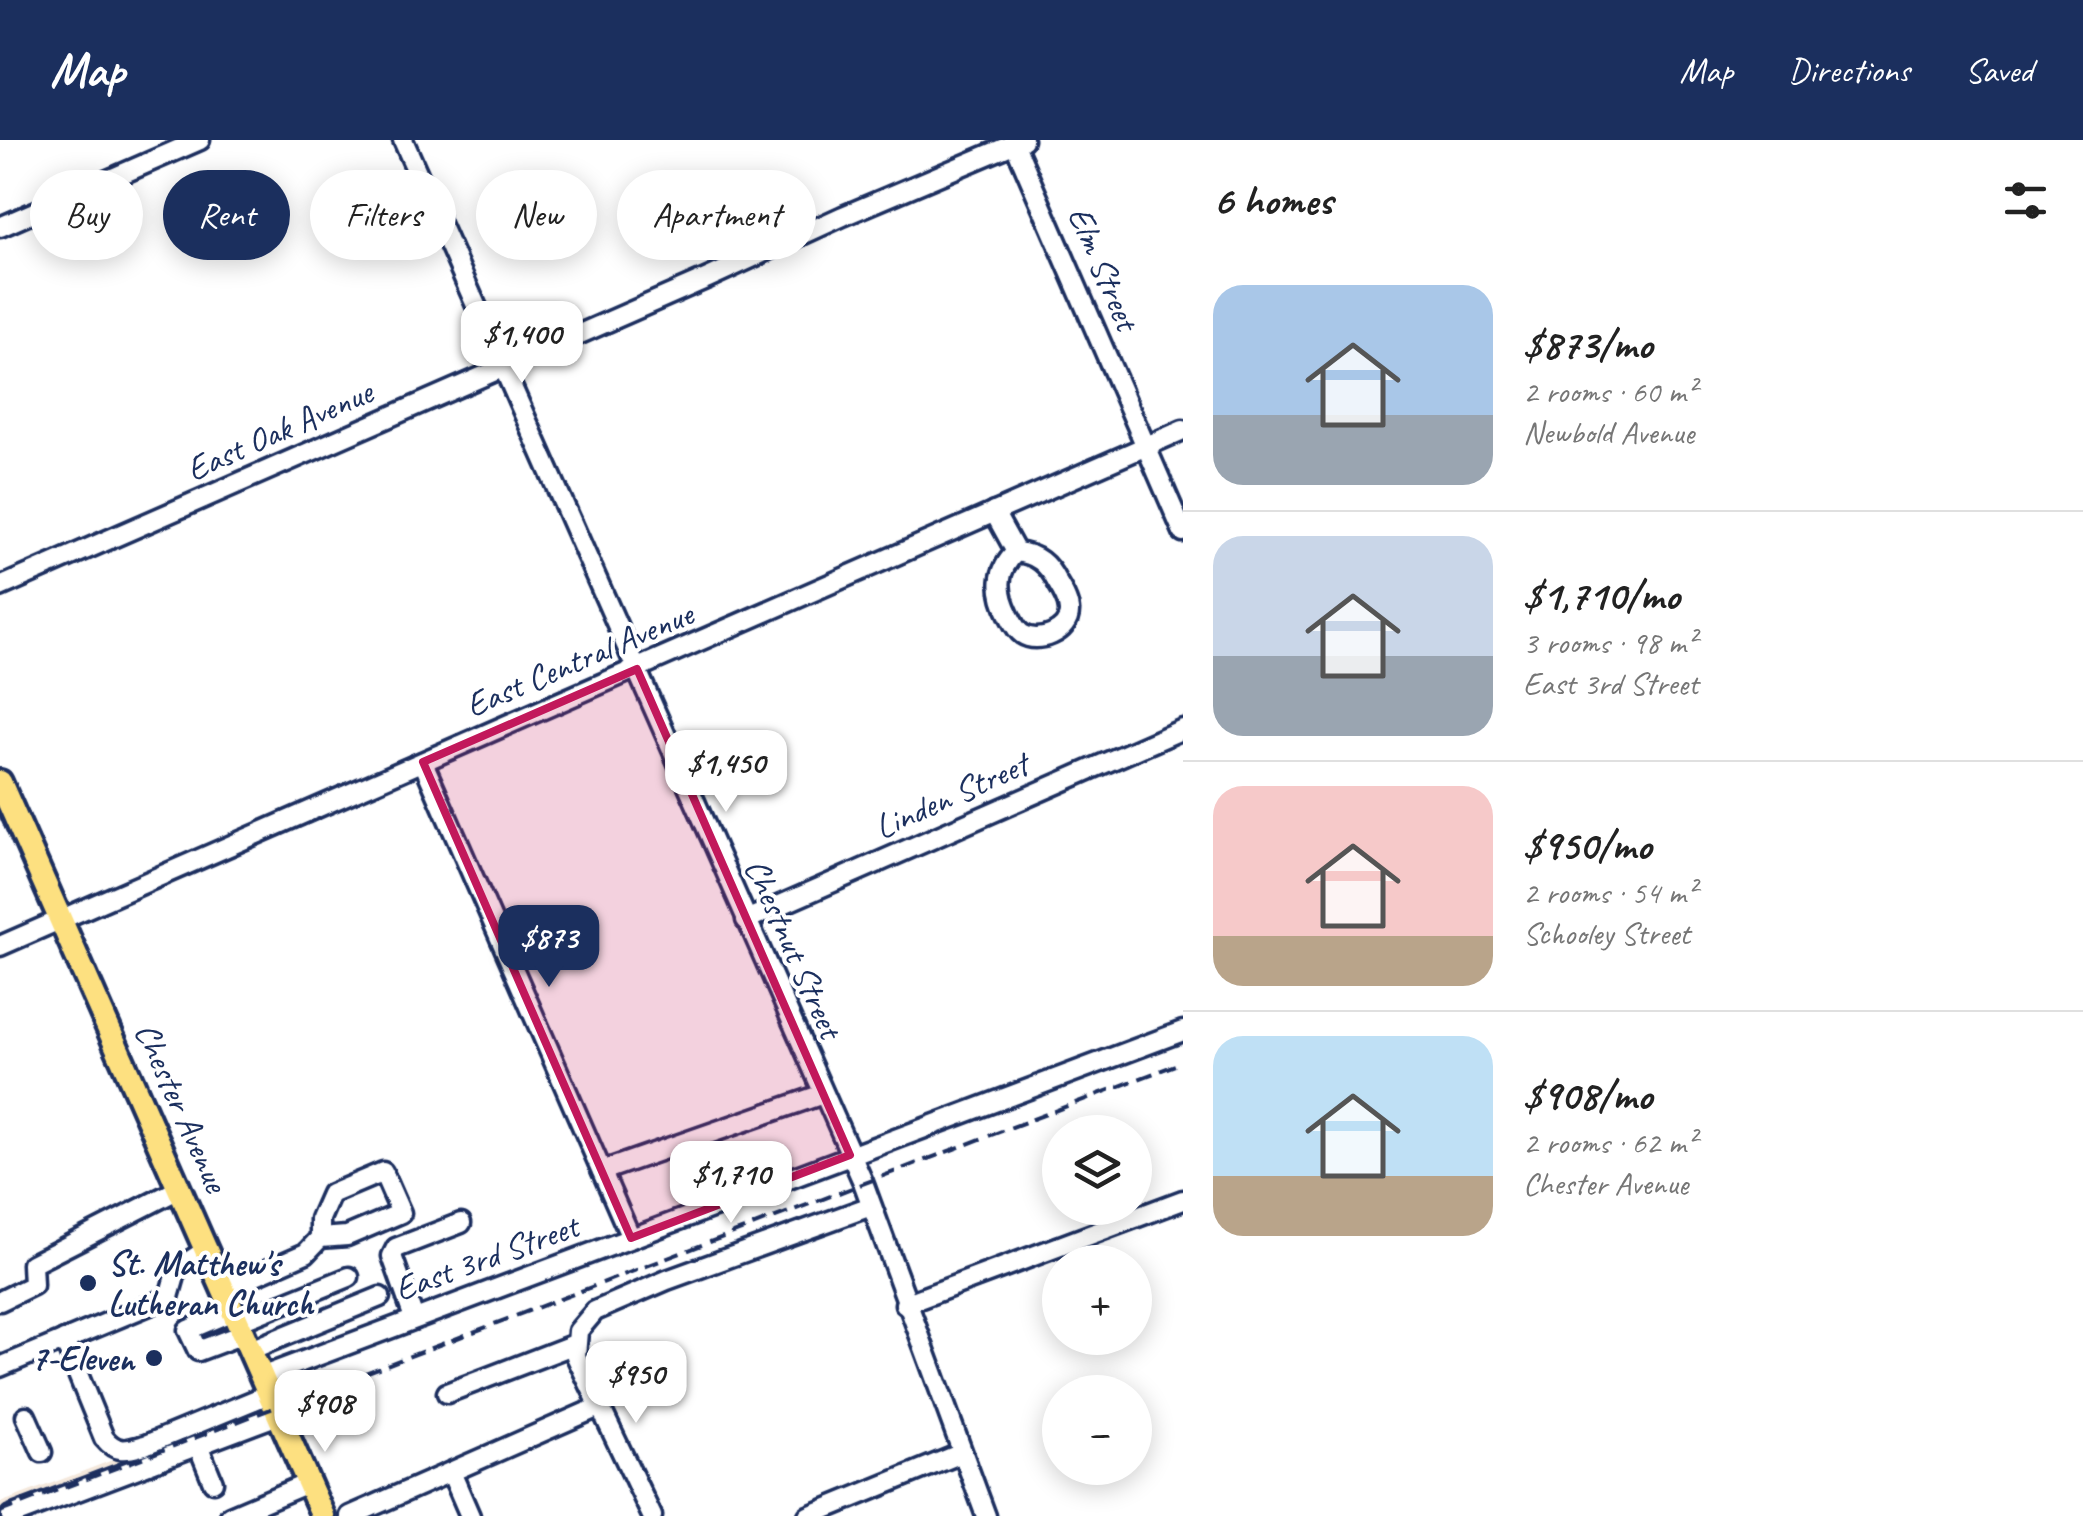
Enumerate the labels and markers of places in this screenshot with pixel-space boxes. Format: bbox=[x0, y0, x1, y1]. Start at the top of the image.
pin: $1,400 bbox=[441, 301, 603, 386]
pin: $1,450 bbox=[645, 730, 807, 815]
pin: $873 bbox=[490, 905, 608, 990]
pin: $1,710 bbox=[650, 1141, 812, 1226]
place label: St. Matthew's Lutheran Church bbox=[108, 1241, 315, 1326]
marker: St. Matthew's Lutheran Church bbox=[77, 1272, 99, 1294]
place label: 7-Eleven bbox=[31, 1336, 136, 1381]
pin: $950 bbox=[577, 1341, 695, 1426]
marker: 7-Eleven bbox=[143, 1347, 165, 1369]
pin: $908 bbox=[266, 1370, 384, 1455]

